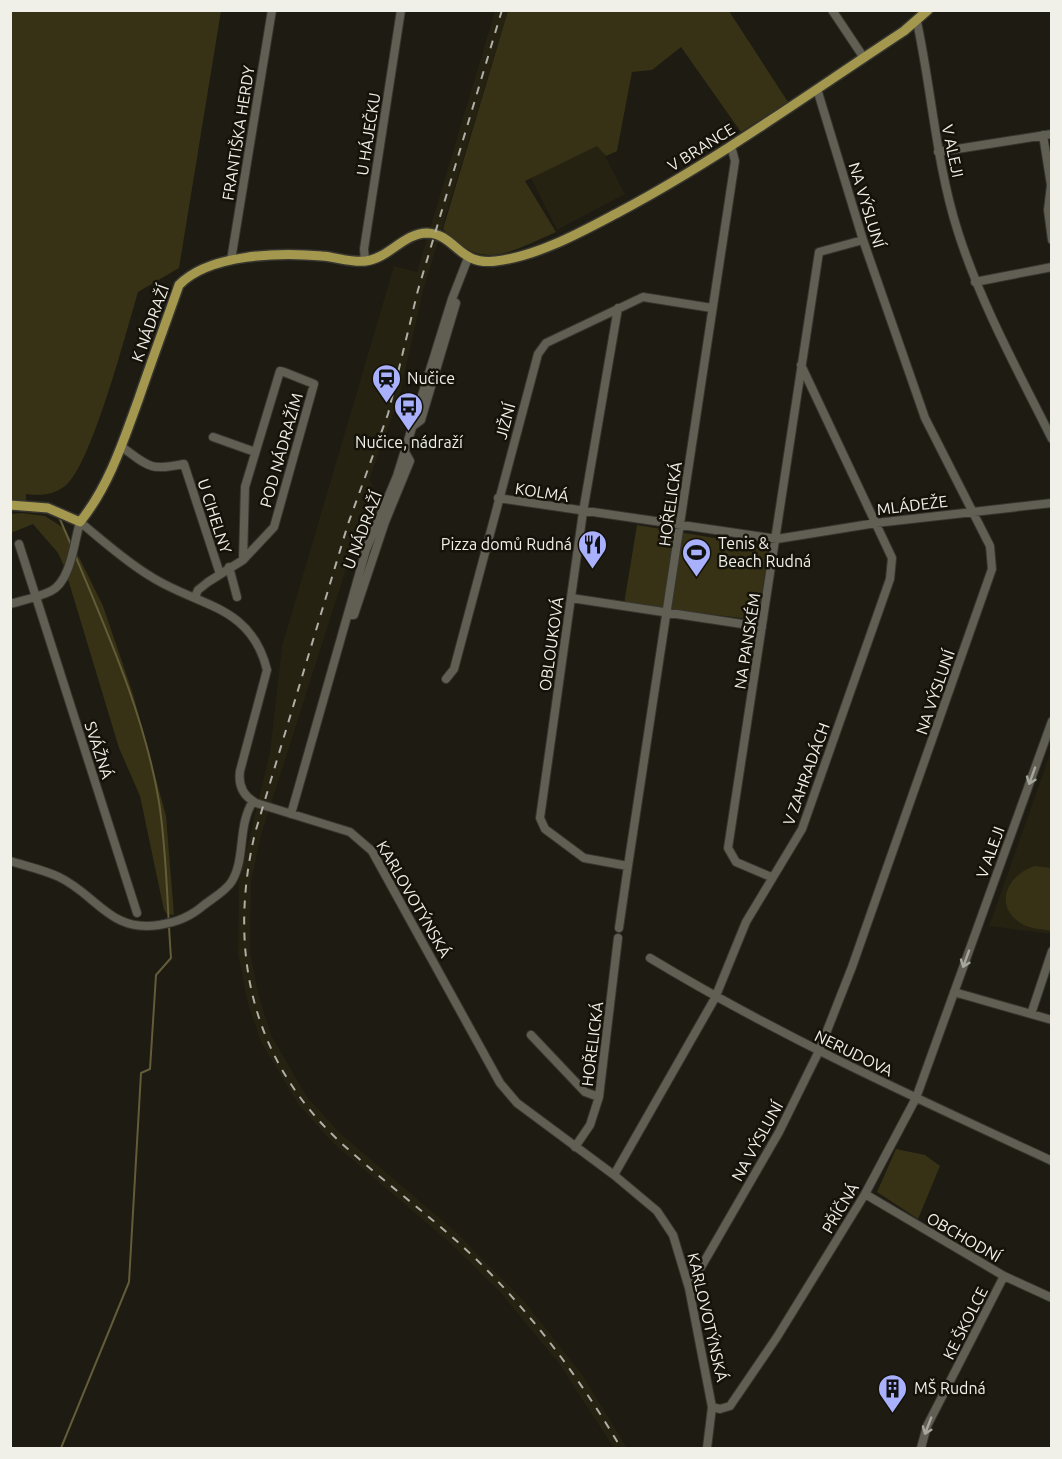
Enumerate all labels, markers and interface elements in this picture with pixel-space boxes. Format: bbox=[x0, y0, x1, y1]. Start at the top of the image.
street label: FRANTIŠKA HERDY bbox=[217, 63, 258, 202]
street label: U HÁJEČKU bbox=[351, 91, 383, 177]
street label: V BRANCE bbox=[664, 119, 738, 175]
street label: V ALEJI bbox=[939, 123, 967, 179]
street label: NA VÝSLUNÍ bbox=[845, 160, 891, 251]
street label: K NÁDRAŽÍ bbox=[126, 280, 173, 364]
station icon: Nučice bbox=[370, 362, 402, 404]
place label: Nučice bbox=[407, 369, 455, 387]
street label: POD NÁDRAŽÍM bbox=[254, 390, 306, 509]
bus stop icon: Nučice, nádraží bbox=[393, 390, 425, 432]
street label: JIŽNÍ bbox=[490, 400, 519, 441]
place label: Nučice, nádraží bbox=[355, 433, 464, 451]
street label: HOŘELICKÁ bbox=[653, 460, 685, 547]
street label: U CIHELNY bbox=[194, 476, 236, 556]
street label: KOLMÁ bbox=[514, 477, 571, 505]
street label: U NÁDRAŽÍ bbox=[337, 487, 385, 571]
street label: MLÁDEŽE bbox=[875, 490, 948, 518]
restaurant icon: Pizza domů Rudná bbox=[577, 528, 609, 570]
place label: Tenis & Beach Rudná bbox=[718, 534, 811, 570]
place label: Pizza domů Rudná bbox=[441, 535, 572, 553]
sports icon: Tenis & Beach Rudná bbox=[681, 536, 713, 578]
street label: NA PANSKÉM bbox=[729, 591, 763, 690]
street label: OBLOUKOVÁ bbox=[534, 595, 567, 692]
street label: NA VÝSLUNÍ bbox=[910, 646, 958, 737]
street label: SVÁŽNÁ bbox=[81, 718, 119, 782]
street label: V ZAHRADÁCH bbox=[777, 720, 833, 828]
one-way arrow bbox=[1026, 766, 1037, 785]
street label: V ALEJI bbox=[972, 824, 1008, 880]
street label: KARLOVOTÝNSKÁ bbox=[373, 836, 457, 961]
one-way arrow bbox=[960, 950, 971, 968]
street label: HOŘELICKÁ bbox=[576, 1000, 606, 1087]
street label: NERUDOVA bbox=[812, 1026, 896, 1080]
street label: NA VÝSLUNÍ bbox=[726, 1096, 787, 1184]
street label: PŘÍČNÁ bbox=[816, 1178, 862, 1236]
street label: OBCHODNÍ bbox=[924, 1207, 1006, 1266]
street label: KARLOVOTÝNSKÁ bbox=[684, 1250, 734, 1384]
street label: KE ŠKOLCE bbox=[938, 1283, 991, 1362]
building icon: MŠ Rudná bbox=[877, 1372, 909, 1414]
place label: MŠ Rudná bbox=[914, 1378, 986, 1397]
one-way arrow bbox=[922, 1416, 933, 1434]

